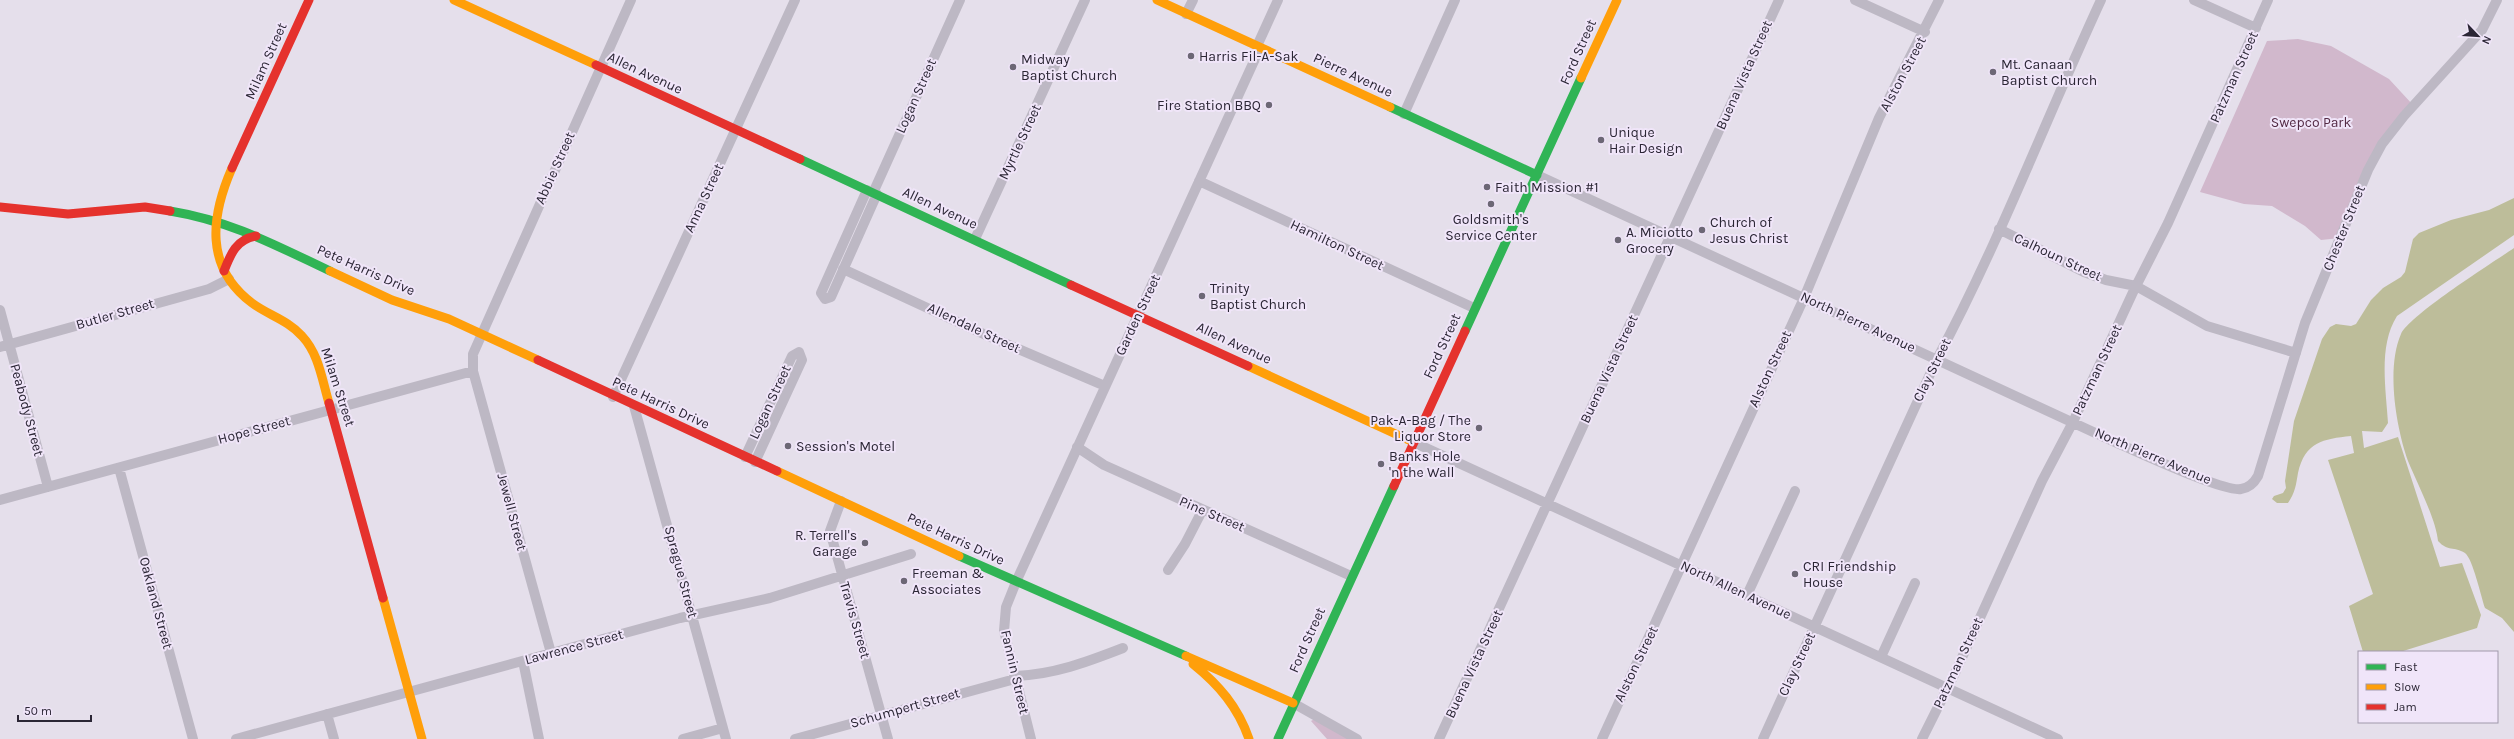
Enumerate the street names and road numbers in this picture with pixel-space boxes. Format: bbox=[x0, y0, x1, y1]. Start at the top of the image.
street label: Ford Street bbox=[1556, 17, 1600, 87]
street label: Buena Vista Street bbox=[1712, 18, 1776, 132]
street label: Milam Street bbox=[241, 20, 291, 102]
street label: Patzman Street bbox=[2206, 29, 2262, 125]
street label: Alston Street bbox=[1876, 34, 1930, 114]
street label: Allen Avenue bbox=[605, 48, 685, 98]
street label: Pierre Avenue bbox=[1311, 49, 1395, 101]
street label: Logan Street bbox=[892, 56, 940, 136]
street label: Myrtle Street bbox=[995, 101, 1045, 183]
street label: Abbie Street bbox=[531, 129, 579, 207]
street label: Anna Street bbox=[681, 161, 727, 235]
street label: Allen Avenue bbox=[900, 183, 980, 233]
street label: Chester Street bbox=[2319, 183, 2369, 273]
street label: Hamilton Street bbox=[1287, 216, 1387, 274]
street label: Calhoun Street bbox=[2011, 229, 2105, 285]
street label: Pete Harris Drive bbox=[314, 241, 418, 299]
street label: Garden Street bbox=[1112, 272, 1164, 358]
street label: North Pierre Avenue bbox=[1798, 288, 1918, 356]
street label: Butler Street bbox=[74, 295, 156, 333]
street label: Allendale Street bbox=[925, 299, 1023, 357]
street label: Ford Street bbox=[1420, 311, 1464, 381]
street label: Buena Vista Street bbox=[1576, 312, 1642, 426]
street label: Allen Avenue bbox=[1194, 318, 1274, 368]
street label: Patzman Street bbox=[2069, 322, 2125, 418]
street label: Alston Street bbox=[1745, 328, 1795, 410]
street label: Clay Street bbox=[1909, 335, 1955, 405]
street label: Milam Street bbox=[317, 345, 359, 429]
street label: Peabody Street bbox=[6, 362, 48, 458]
street label: Logan Street bbox=[745, 362, 795, 442]
street label: Pete Harris Drive bbox=[610, 373, 712, 433]
street label: Hope Street bbox=[216, 412, 292, 448]
street label: North Pierre Avenue bbox=[2092, 424, 2214, 488]
street label: Jewell Street bbox=[493, 471, 531, 553]
street label: Pine Street bbox=[1177, 493, 1247, 535]
street label: Pete Harris Drive bbox=[905, 509, 1007, 569]
street label: Sprague Street bbox=[661, 524, 701, 620]
street label: Oakland Street bbox=[136, 555, 176, 651]
street label: North Allen Avenue bbox=[1678, 557, 1794, 623]
street label: Travis Street bbox=[836, 580, 874, 660]
street label: Ford Street bbox=[1285, 605, 1329, 675]
street label: Buena Vista Street bbox=[1441, 607, 1507, 721]
street label: Patzman Street bbox=[1930, 615, 1986, 711]
street label: Alston Street bbox=[1610, 623, 1662, 705]
street label: Lawrence Street bbox=[523, 626, 625, 668]
street label: Fannin Street bbox=[997, 628, 1033, 716]
street label: Clay Street bbox=[1775, 629, 1819, 699]
street label: Schumpert Street bbox=[848, 684, 962, 732]

